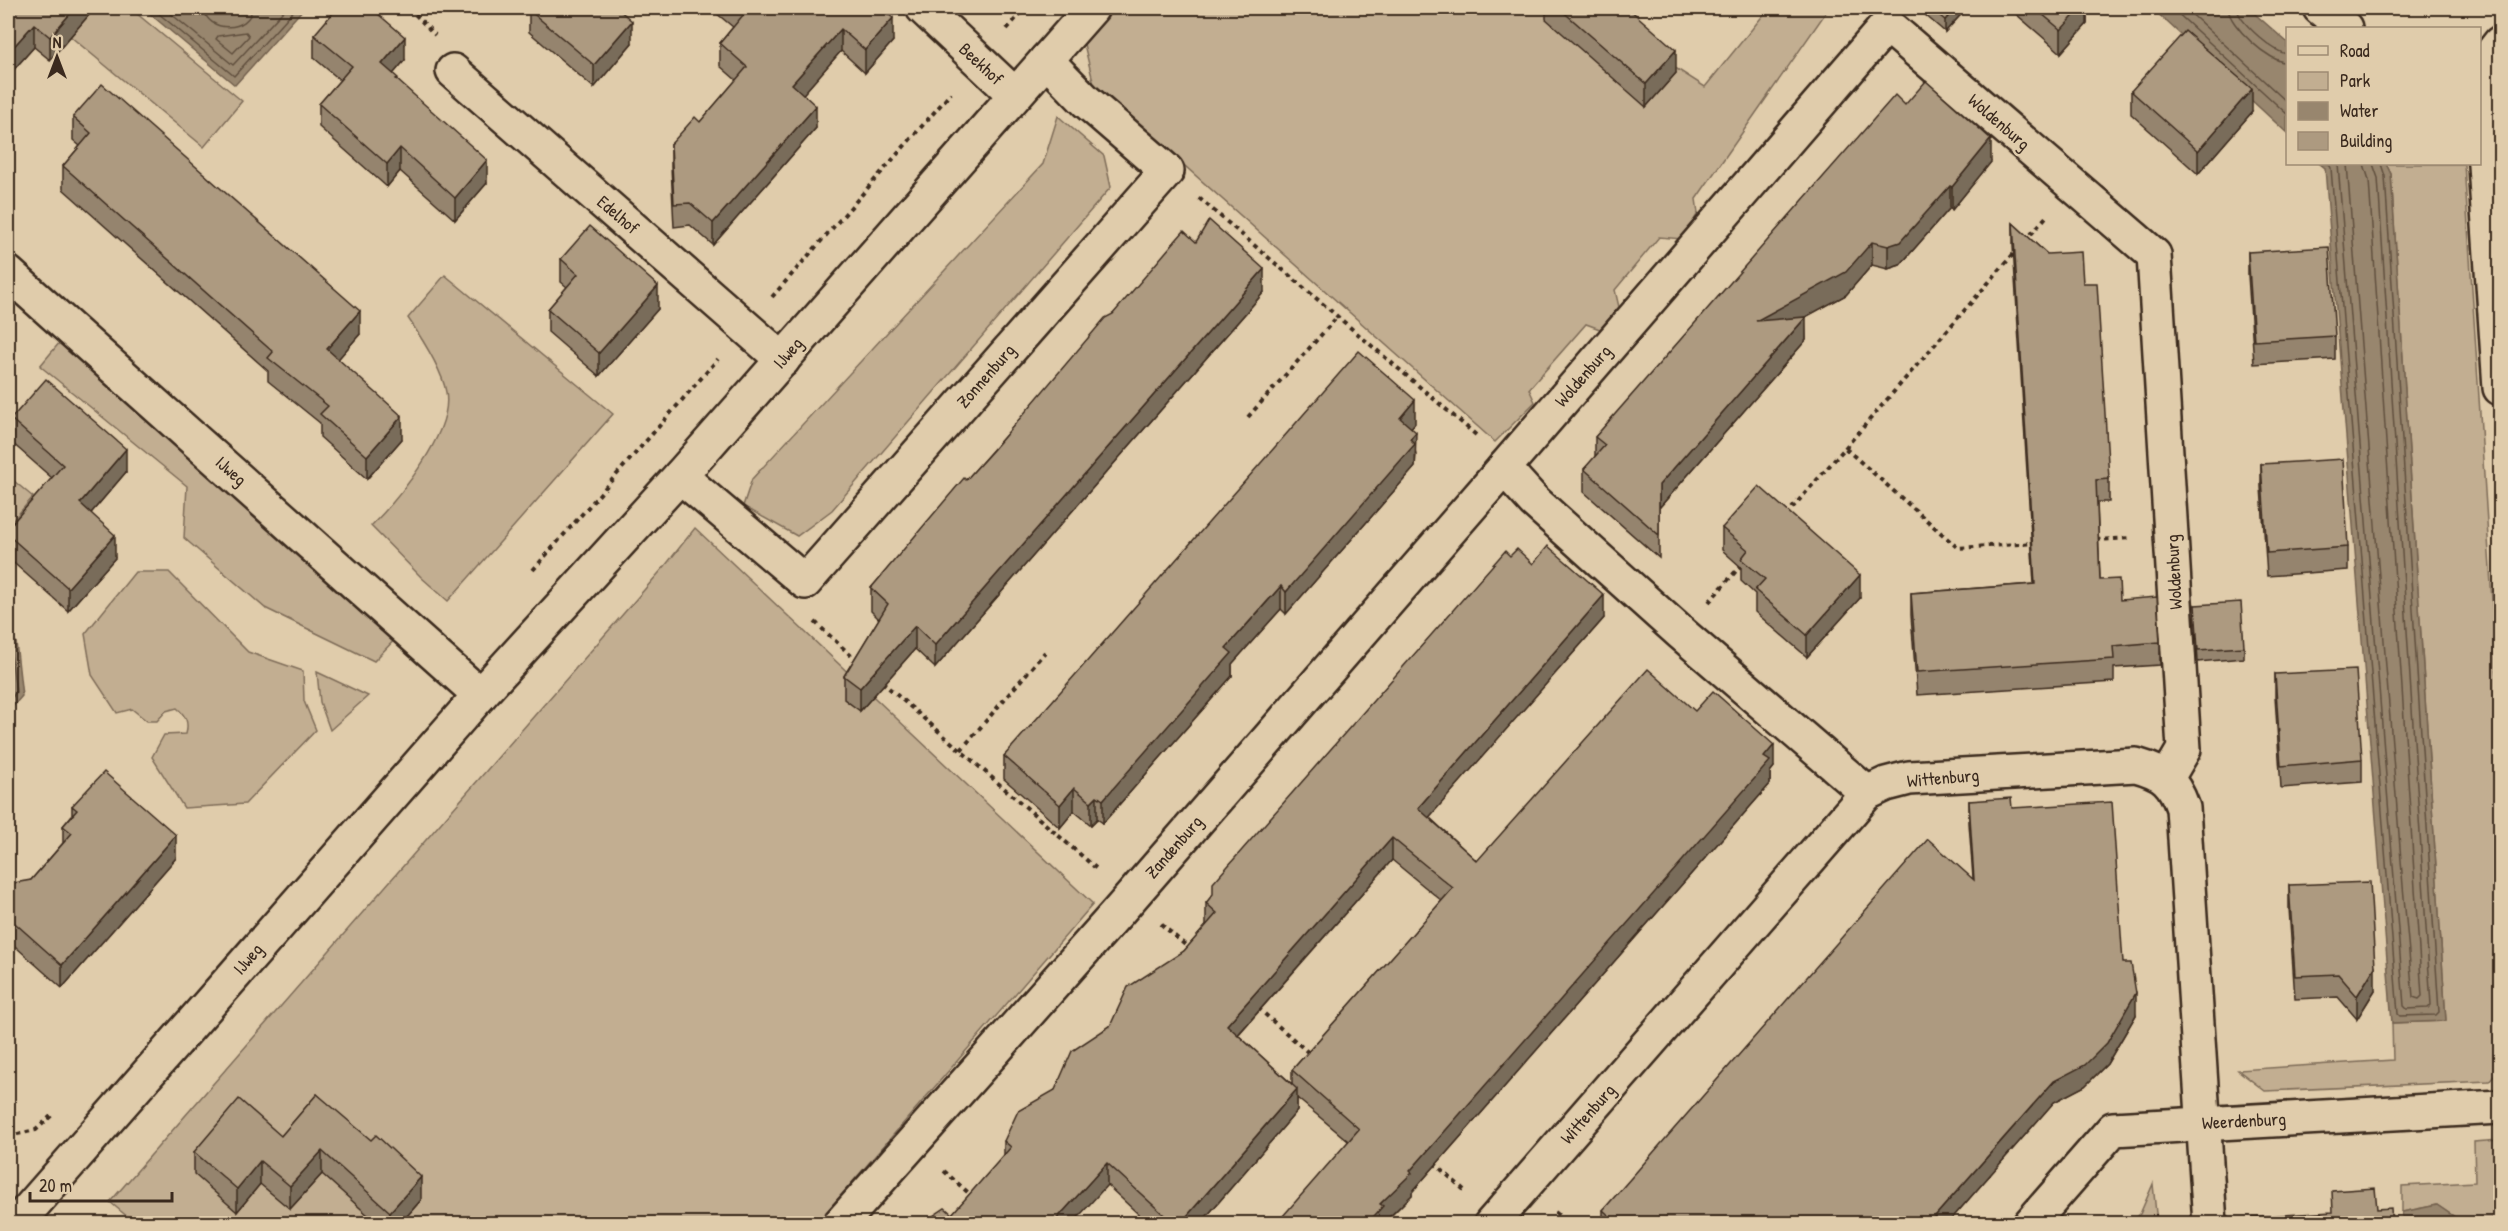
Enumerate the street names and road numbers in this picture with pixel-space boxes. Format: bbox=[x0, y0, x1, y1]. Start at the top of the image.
street label: Beekhof bbox=[954, 37, 1009, 91]
street label: Woldenburg bbox=[1963, 88, 2036, 156]
street label: Edelhof bbox=[592, 189, 645, 240]
street label: IJweg bbox=[767, 331, 808, 374]
street label: Zonnenburg bbox=[951, 338, 1020, 413]
street label: Woldenburg bbox=[1549, 339, 1617, 412]
street label: IJweg bbox=[210, 450, 252, 491]
street label: Woldenburg bbox=[2159, 534, 2188, 610]
street label: Wittenburg bbox=[1906, 762, 1980, 793]
street label: Zandenburg bbox=[1139, 810, 1208, 884]
street label: IJweg bbox=[227, 937, 268, 980]
street label: Wittenburg bbox=[1554, 1078, 1621, 1149]
street label: Weerdenburg bbox=[2201, 1106, 2287, 1135]

